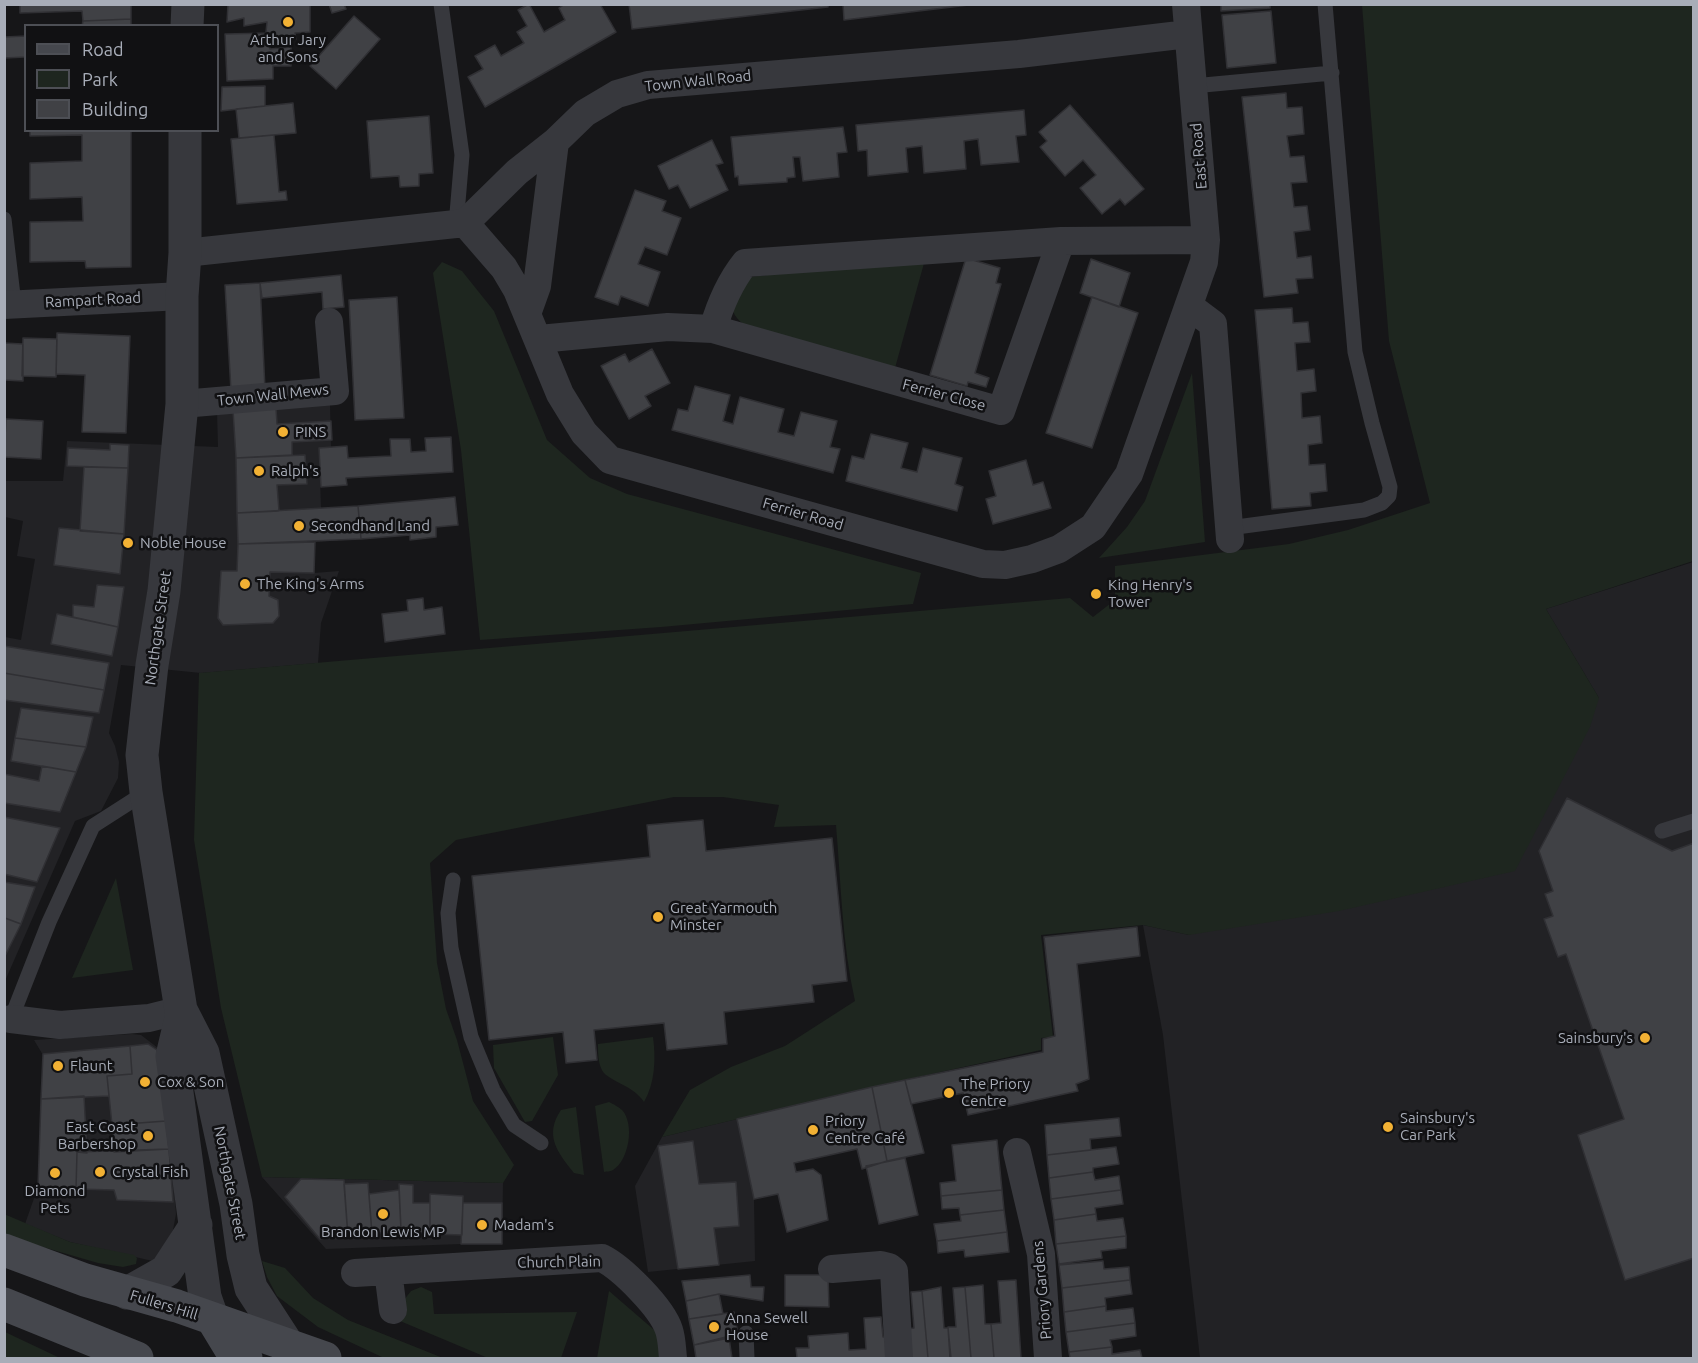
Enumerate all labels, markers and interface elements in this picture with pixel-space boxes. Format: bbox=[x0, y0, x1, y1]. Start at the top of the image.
marker: Arthur Jary and Sons bbox=[281, 15, 295, 29]
legend bbox=[24, 24, 219, 132]
place label: Arthur Jary and Sons bbox=[250, 31, 326, 66]
text: Road bbox=[82, 39, 124, 59]
street label: Town Wall Road bbox=[644, 66, 752, 96]
text: Park bbox=[82, 69, 118, 89]
text: Building bbox=[82, 99, 148, 119]
street label: East Road bbox=[1187, 122, 1211, 190]
street label: Rampart Road bbox=[45, 288, 141, 312]
street label: Ferrier Close bbox=[900, 375, 988, 415]
street label: Town Wall Mews bbox=[216, 380, 330, 410]
place label: PINS bbox=[295, 423, 326, 441]
marker: PINS bbox=[276, 425, 290, 439]
place label: Ralph's bbox=[271, 462, 319, 480]
marker: Ralph's bbox=[252, 464, 266, 478]
street label: Ferrier Road bbox=[761, 494, 845, 534]
place label: Secondhand Land bbox=[311, 517, 430, 535]
marker: Secondhand Land bbox=[292, 519, 306, 533]
place label: Noble House bbox=[140, 534, 226, 552]
marker: Noble House bbox=[121, 536, 135, 550]
street label: Northgate Street bbox=[141, 570, 175, 686]
place label: The King's Arms bbox=[257, 575, 364, 593]
place label: King Henry's Tower bbox=[1108, 576, 1192, 611]
marker: The King's Arms bbox=[238, 577, 252, 591]
marker: King Henry's Tower bbox=[1089, 587, 1103, 601]
place label: Great Yarmouth Minster bbox=[670, 899, 777, 934]
marker: Great Yarmouth Minster bbox=[651, 910, 665, 924]
place label: Sainsbury's bbox=[1558, 1029, 1633, 1047]
marker: Sainsbury's bbox=[1638, 1031, 1652, 1045]
place label: Flaunt bbox=[70, 1057, 113, 1075]
marker: Flaunt bbox=[51, 1059, 65, 1073]
place label: Cox & Son bbox=[157, 1073, 224, 1091]
marker: Cox & Son bbox=[138, 1075, 152, 1089]
place label: The Priory Centre bbox=[961, 1075, 1030, 1110]
marker: The Priory Centre bbox=[942, 1086, 956, 1100]
place label: Sainsbury's Car Park bbox=[1400, 1109, 1475, 1144]
place label: Priory Centre Café bbox=[825, 1112, 905, 1147]
place label: East Coast Barbershop bbox=[58, 1118, 136, 1153]
marker: Sainsbury's Car Park bbox=[1381, 1120, 1395, 1134]
marker: Priory Centre Café bbox=[806, 1123, 820, 1137]
street label: Northgate Street bbox=[210, 1125, 250, 1241]
marker: East Coast Barbershop bbox=[141, 1129, 155, 1143]
place label: Crystal Fish bbox=[112, 1163, 188, 1181]
marker: Crystal Fish bbox=[93, 1165, 107, 1179]
marker: Diamond Pets bbox=[48, 1166, 62, 1180]
place label: Diamond Pets bbox=[24, 1182, 86, 1217]
marker: Brandon Lewis MP bbox=[376, 1207, 390, 1221]
place label: Madam's bbox=[494, 1216, 554, 1234]
marker: Madam's bbox=[475, 1218, 489, 1232]
place label: Brandon Lewis MP bbox=[321, 1223, 445, 1241]
street label: Priory Gardens bbox=[1029, 1240, 1055, 1340]
street label: Church Plain bbox=[517, 1252, 601, 1272]
street label: Fullers Hill bbox=[128, 1286, 200, 1324]
place label: Anna Sewell House bbox=[726, 1309, 808, 1344]
marker: Anna Sewell House bbox=[707, 1320, 721, 1334]

